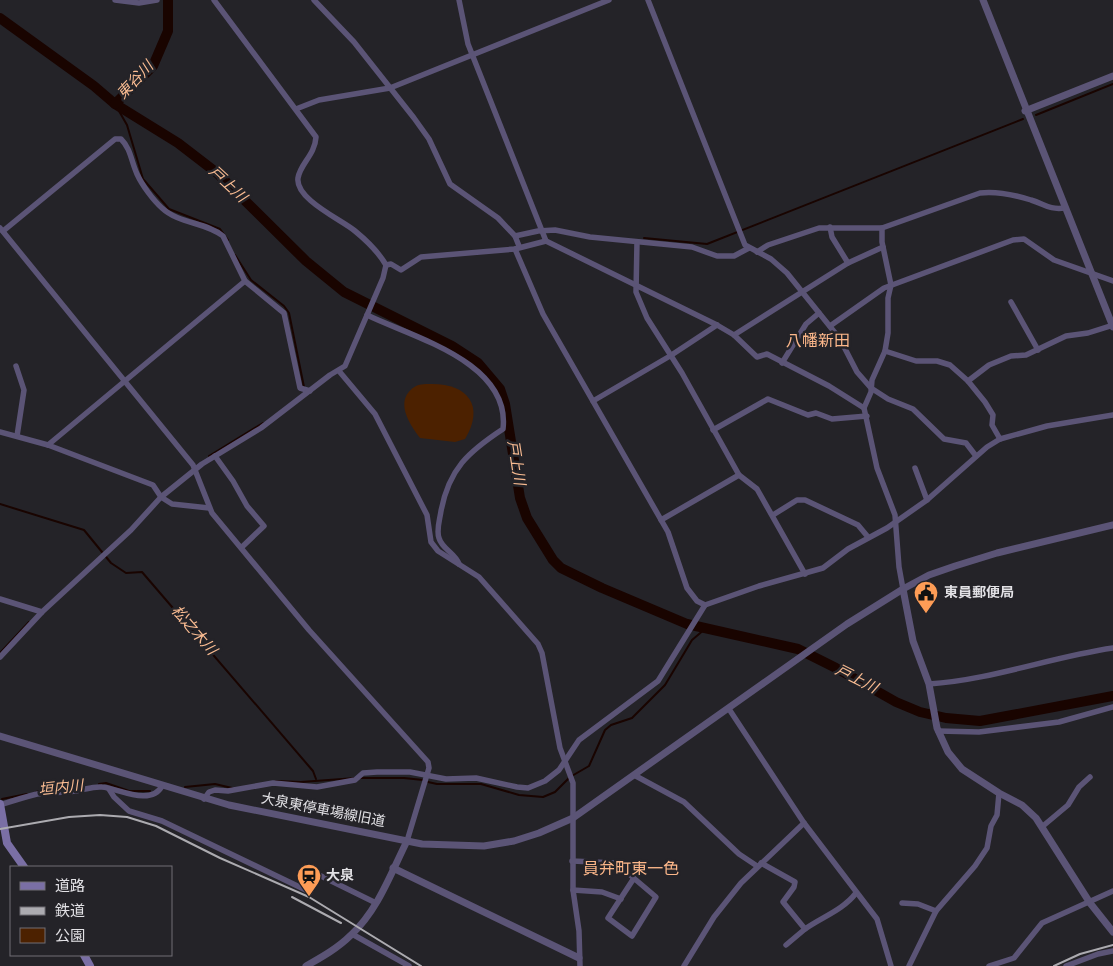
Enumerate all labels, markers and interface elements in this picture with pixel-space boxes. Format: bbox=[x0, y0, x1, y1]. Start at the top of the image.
water label: 東谷川 bbox=[114, 57, 160, 104]
water label: 戸上川 bbox=[204, 163, 251, 209]
district label: 八幡新田 bbox=[786, 332, 850, 352]
water label: 戸上川 bbox=[502, 439, 528, 489]
public building icon: 東員郵便局 bbox=[913, 580, 939, 614]
place label: 東員郵便局 bbox=[944, 585, 1014, 602]
water label: 松之木川 bbox=[166, 602, 221, 661]
water label: 戸上川 bbox=[832, 661, 882, 700]
water label: 垣内川 bbox=[38, 777, 86, 801]
street label: 大泉東停車場線旧道 bbox=[260, 790, 387, 831]
district label: 員弁町東一色 bbox=[583, 860, 679, 880]
station icon: 大泉 bbox=[296, 863, 322, 897]
legend bbox=[10, 866, 172, 956]
place label: 大泉 bbox=[326, 867, 354, 885]
text: 道路 bbox=[55, 878, 85, 897]
text: 鉄道 bbox=[55, 903, 85, 922]
text: 公園 bbox=[55, 928, 85, 947]

